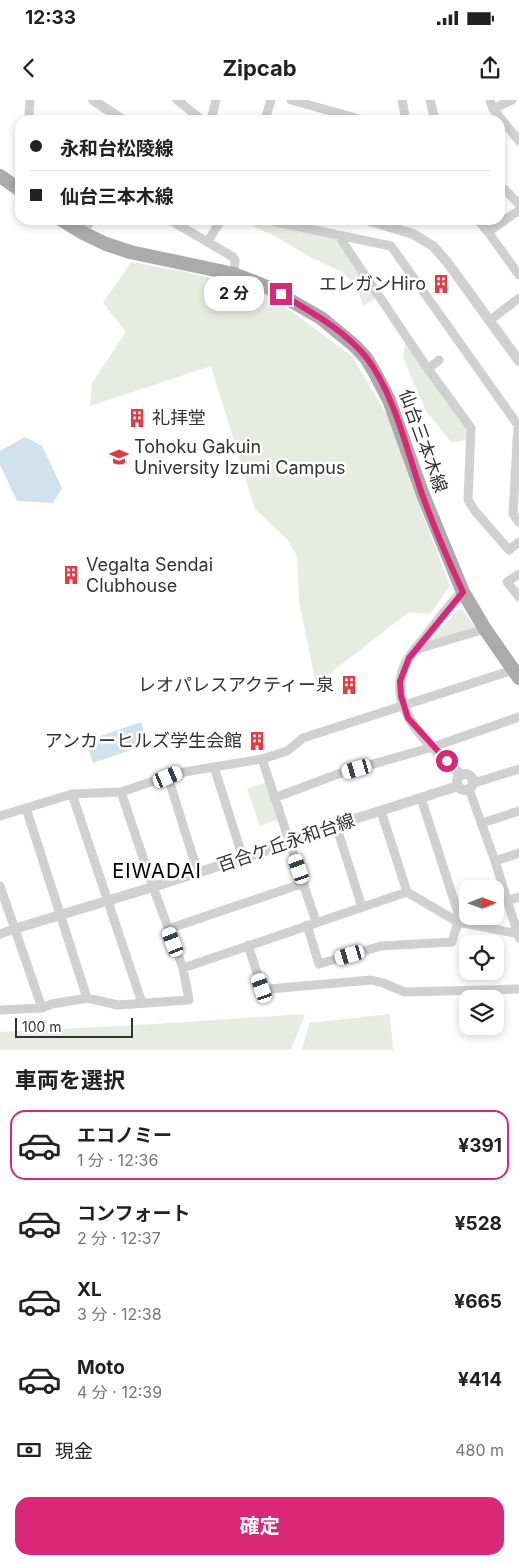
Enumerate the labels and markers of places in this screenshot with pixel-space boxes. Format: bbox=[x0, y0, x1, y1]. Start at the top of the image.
place label: エレガンHiro bbox=[319, 273, 426, 294]
building icon: エレガンHiro bbox=[430, 273, 452, 295]
building icon: 礼拝堂 bbox=[126, 407, 148, 429]
place label: 礼拝堂 bbox=[152, 407, 206, 428]
place label: Tohoku Gakuin University Izumi Campus bbox=[134, 436, 346, 478]
school or university icon: Tohoku Gakuin University Izumi Campus bbox=[108, 446, 130, 468]
place label: Vegalta Sendai Clubhouse bbox=[86, 554, 213, 596]
building icon: Vegalta Sendai Clubhouse bbox=[60, 564, 82, 586]
place label: レオパレスアクティー泉 bbox=[138, 674, 334, 695]
building icon: レオパレスアクティー泉 bbox=[338, 674, 360, 696]
place label: アンカーヒルズ学生会館 bbox=[45, 730, 242, 751]
building icon: アンカーヒルズ学生会館 bbox=[246, 730, 268, 752]

